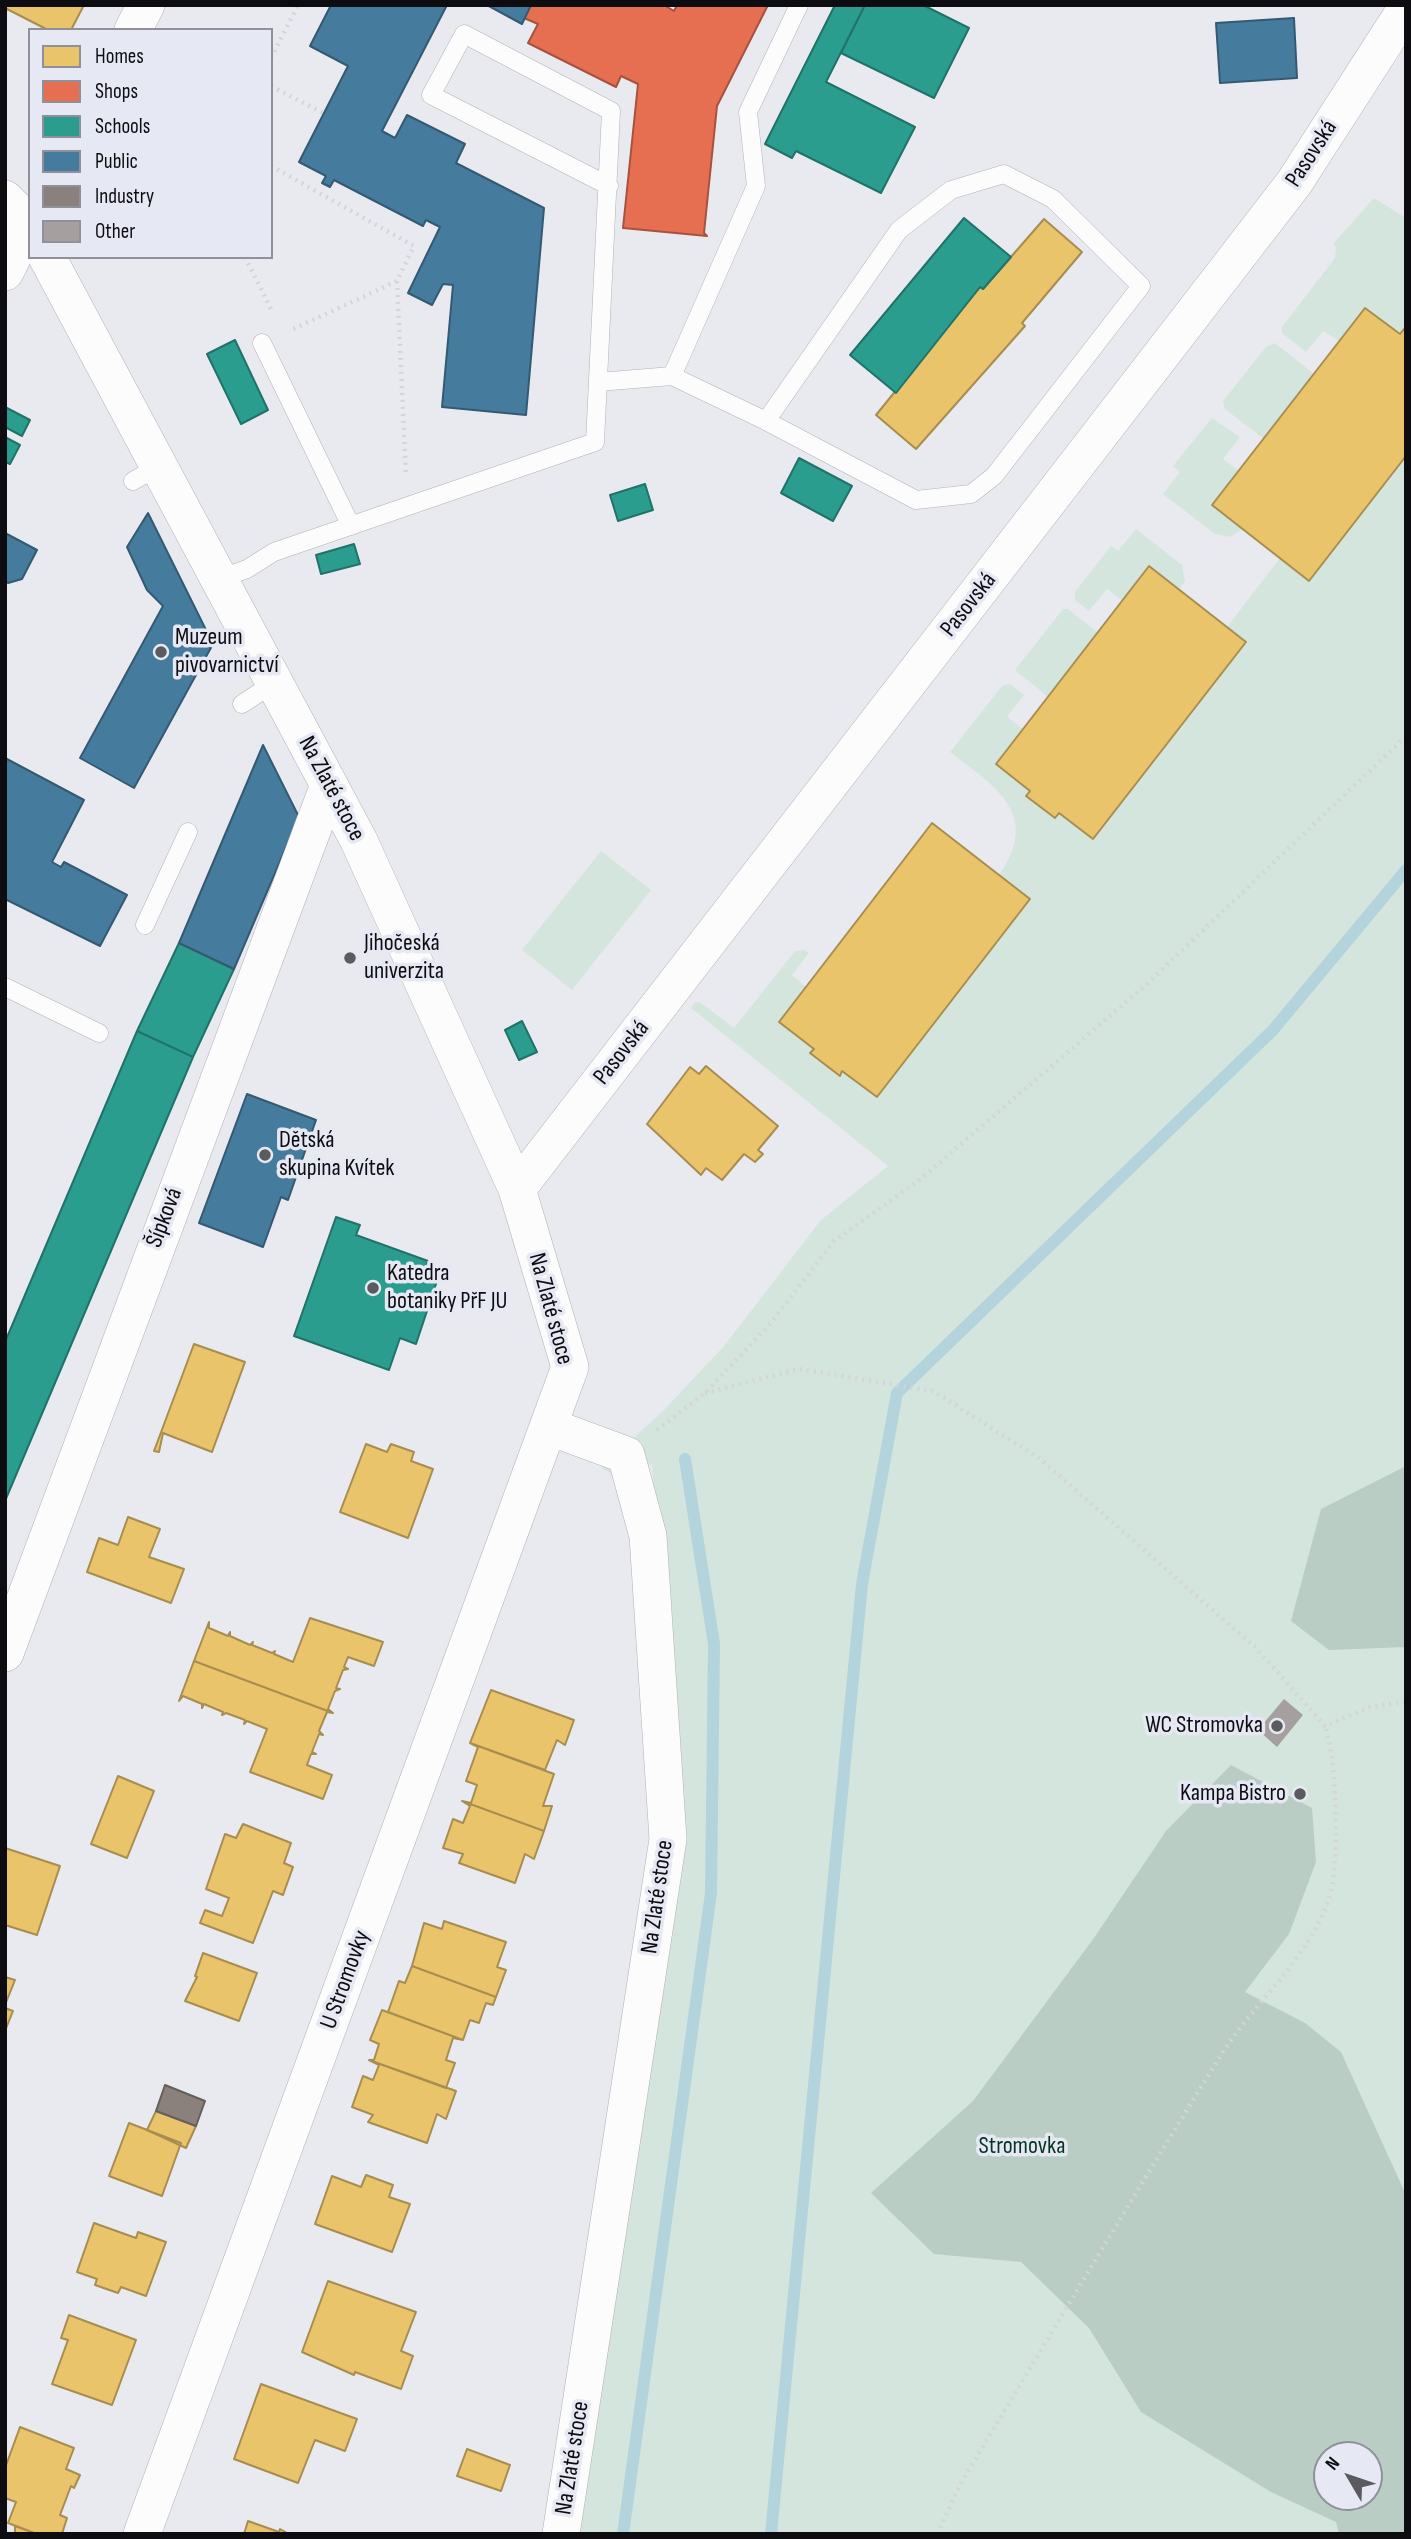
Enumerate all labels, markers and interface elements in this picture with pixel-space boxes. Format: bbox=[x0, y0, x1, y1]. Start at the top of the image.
legend bbox=[28, 28, 273, 259]
text: Homes bbox=[95, 44, 144, 69]
text: Shops bbox=[95, 79, 138, 104]
text: Schools bbox=[95, 114, 150, 139]
street label: Pasovská bbox=[1280, 115, 1344, 193]
text: Public bbox=[95, 149, 138, 174]
text: Industry bbox=[95, 184, 154, 209]
text: Other bbox=[95, 219, 135, 244]
street label: Pasovská bbox=[935, 567, 1003, 643]
place label: Muzeum pivovarnictví bbox=[175, 624, 279, 680]
marker: Muzeum pivovarnictví bbox=[153, 644, 169, 660]
street label: Na Zlaté stoce bbox=[291, 732, 371, 846]
place label: Jihočeská univerzita bbox=[364, 930, 444, 986]
marker: Jihočeská univerzita bbox=[342, 950, 358, 966]
street label: Pasovská bbox=[588, 1015, 656, 1091]
place label: Dětská skupina Kvítek bbox=[279, 1127, 394, 1183]
marker: Dětská skupina Kvítek bbox=[257, 1147, 273, 1163]
street label: Šípková bbox=[141, 1184, 189, 1252]
street label: Na Zlaté stoce bbox=[521, 1250, 579, 1368]
place label: Katedra botaniky PřF JU bbox=[387, 1260, 507, 1316]
marker: Katedra botaniky PřF JU bbox=[365, 1280, 381, 1296]
place label: WC Stromovka bbox=[1145, 1712, 1263, 1740]
marker: WC Stromovka bbox=[1269, 1718, 1285, 1734]
place label: Kampa Bistro bbox=[1180, 1780, 1286, 1808]
marker: Kampa Bistro bbox=[1292, 1786, 1308, 1802]
street label: Na Zlaté stoce bbox=[636, 1838, 680, 1956]
street label: U Stromovky bbox=[315, 1927, 377, 2033]
park label: Stromovka bbox=[979, 2133, 1065, 2161]
street label: Na Zlaté stoce bbox=[550, 2399, 596, 2517]
north arrow bbox=[1313, 2441, 1383, 2511]
text: N bbox=[1321, 2453, 1345, 2475]

